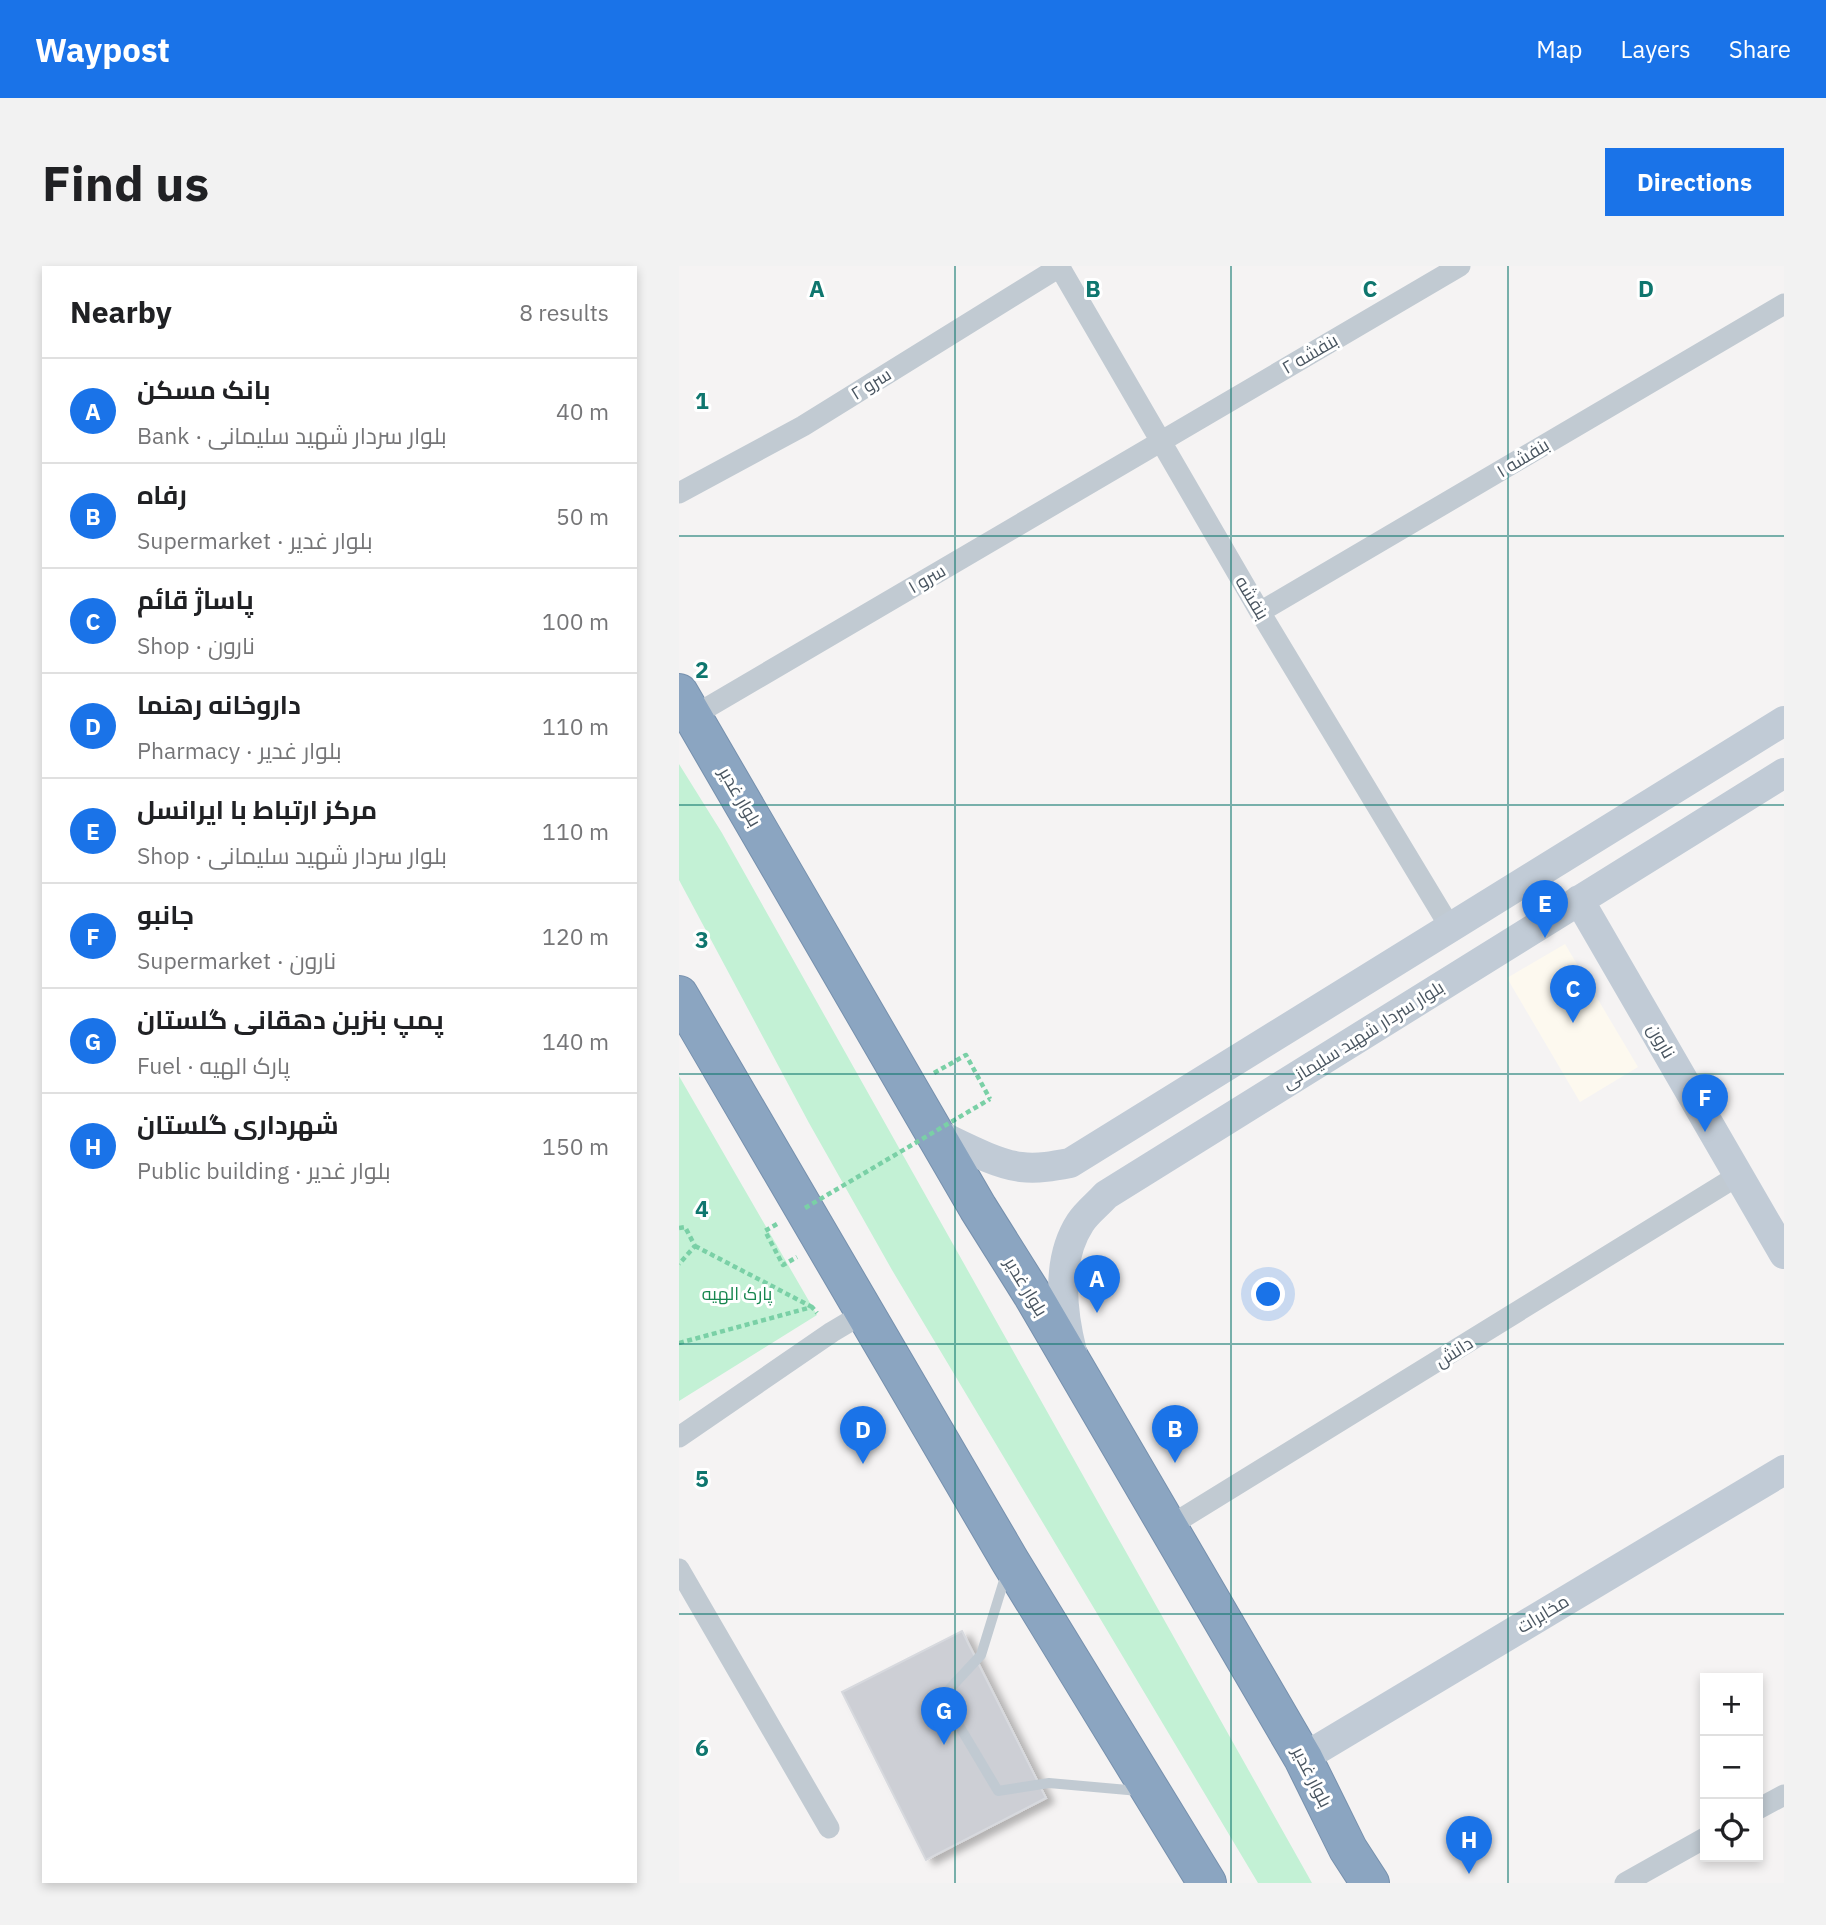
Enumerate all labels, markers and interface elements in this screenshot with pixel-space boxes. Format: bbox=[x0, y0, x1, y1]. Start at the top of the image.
text: Waypost bbox=[35, 28, 170, 71]
text: Map bbox=[1536, 33, 1583, 65]
text: Layers bbox=[1621, 33, 1691, 65]
text: Share bbox=[1729, 33, 1791, 65]
button: Directions bbox=[1605, 148, 1784, 216]
text: Find us bbox=[42, 151, 209, 214]
text: A bbox=[809, 273, 825, 303]
text: B bbox=[1085, 273, 1101, 303]
text: C bbox=[1363, 273, 1378, 303]
text: D bbox=[1638, 273, 1654, 303]
text: Nearby bbox=[70, 292, 172, 331]
text: 8 results bbox=[519, 297, 609, 327]
street label: بنفشه ۲ bbox=[1277, 328, 1342, 379]
street label: سرو ۲ bbox=[846, 362, 895, 405]
text: بانک مسکن bbox=[137, 372, 271, 406]
text: 1 bbox=[695, 385, 709, 415]
text: A bbox=[85, 396, 101, 426]
text: 40 m bbox=[556, 396, 609, 426]
text: Bank · بلوار سردار شهید سلیمانی bbox=[137, 420, 447, 450]
street label: بنفشه ۱ bbox=[1492, 433, 1553, 482]
text: رفاه bbox=[137, 477, 187, 511]
text: B bbox=[85, 501, 101, 531]
text: 50 m bbox=[556, 501, 609, 531]
text: Supermarket · بلوار غدیر bbox=[137, 525, 373, 555]
street label: سرو ۱ bbox=[904, 559, 950, 598]
street label: بنفشه bbox=[1230, 571, 1275, 624]
text: پاساژ قائم bbox=[137, 582, 254, 616]
text: C bbox=[86, 606, 100, 636]
text: 100 m bbox=[542, 606, 609, 636]
text: Shop · نارون bbox=[137, 630, 255, 660]
text: 2 bbox=[695, 654, 709, 684]
text: داروخانه رهنما bbox=[137, 687, 301, 721]
text: D bbox=[85, 711, 101, 741]
text: 110 m bbox=[542, 711, 609, 741]
text: Pharmacy · بلوار غدیر bbox=[137, 735, 342, 765]
street label: بلوار غدیر bbox=[714, 762, 767, 831]
text: مرکز ارتباط با ایرانسل bbox=[137, 792, 377, 826]
text: E bbox=[86, 816, 100, 846]
text: 110 m bbox=[542, 816, 609, 846]
text: Shop · بلوار سردار شهید سلیمانی bbox=[137, 840, 447, 870]
pin: E bbox=[1522, 880, 1568, 938]
text: جانبو bbox=[137, 897, 194, 931]
text: F bbox=[86, 921, 100, 951]
text: 120 m bbox=[542, 921, 609, 951]
text: 3 bbox=[695, 924, 709, 954]
text: Supermarket · نارون bbox=[137, 945, 336, 975]
pin: C bbox=[1550, 965, 1596, 1023]
street label: بلوار سردار شهید سلیمانی bbox=[1277, 975, 1448, 1094]
text: پمپ بنزین دهقانی گلستان bbox=[137, 1002, 444, 1036]
street label: نارون bbox=[1642, 1019, 1681, 1062]
text: G bbox=[85, 1026, 101, 1056]
text: 140 m bbox=[542, 1026, 609, 1056]
text: Fuel · پارک الهیه bbox=[137, 1050, 290, 1080]
pin: F bbox=[1682, 1074, 1728, 1132]
text: شهرداری گلستان bbox=[137, 1107, 339, 1141]
text: H bbox=[85, 1131, 101, 1161]
text: 150 m bbox=[542, 1131, 609, 1161]
text: Public building · بلوار غدیر bbox=[137, 1155, 391, 1185]
text: 4 bbox=[695, 1193, 709, 1223]
street label: بلوار غدیر bbox=[999, 1252, 1053, 1321]
pin: A bbox=[1074, 1255, 1120, 1313]
your location bbox=[1251, 1277, 1285, 1311]
park label: پارک الهیه bbox=[702, 1282, 772, 1306]
street label: دانش bbox=[1430, 1331, 1477, 1372]
pin: B bbox=[1152, 1405, 1198, 1463]
pin: D bbox=[840, 1406, 886, 1464]
text: 5 bbox=[695, 1463, 709, 1493]
street label: مخابرات bbox=[1512, 1589, 1573, 1638]
map controls bbox=[1700, 1673, 1763, 1862]
button: + bbox=[1700, 1673, 1763, 1736]
pin: G bbox=[921, 1687, 967, 1745]
text: 6 bbox=[695, 1732, 709, 1762]
button: − bbox=[1700, 1736, 1763, 1799]
street label: بلوار غدیر bbox=[1287, 1742, 1337, 1811]
button: locate bbox=[1700, 1799, 1763, 1862]
pin: H bbox=[1446, 1816, 1492, 1874]

